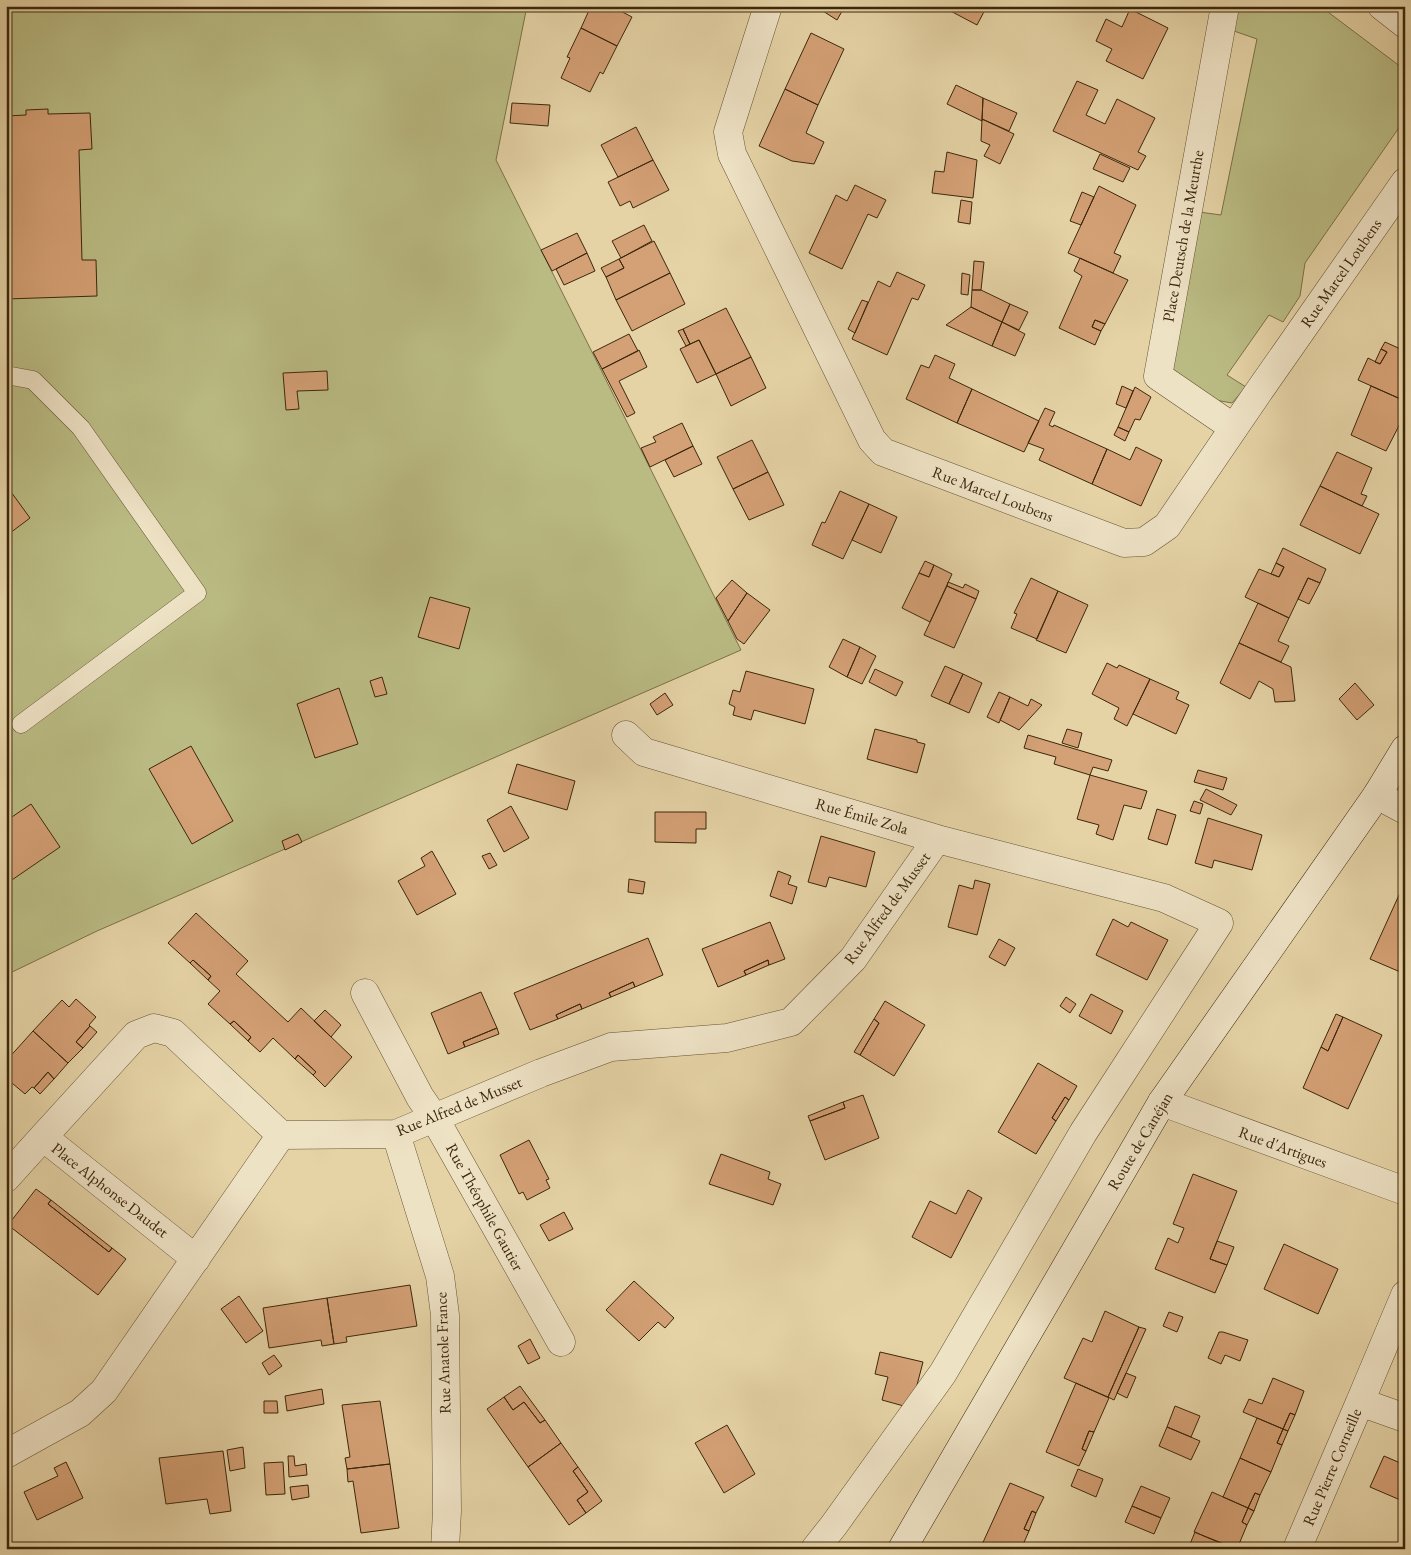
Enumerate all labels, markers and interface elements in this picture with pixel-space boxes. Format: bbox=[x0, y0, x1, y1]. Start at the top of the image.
street label: Place Deutsch de la Meurthe bbox=[1158, 148, 1208, 324]
street label: Rue Marcel Loubens bbox=[1296, 214, 1386, 332]
street label: Rue Marcel Loubens bbox=[929, 461, 1057, 527]
street label: Rue Émile Zola bbox=[813, 793, 911, 839]
street label: Rue Alfred de Musset bbox=[839, 848, 935, 968]
street label: Rue Alfred de Musset bbox=[393, 1071, 525, 1141]
street label: Route de Canéjan bbox=[1103, 1088, 1178, 1194]
street label: Rue d'Artigues bbox=[1236, 1121, 1330, 1173]
street label: Place Alphonse Daudet bbox=[47, 1138, 173, 1242]
street label: Rue Théophile Gautier bbox=[441, 1139, 529, 1275]
street label: Rue Anatole France bbox=[430, 1292, 456, 1414]
street label: Rue Pierre Corneille bbox=[1298, 1405, 1366, 1529]

